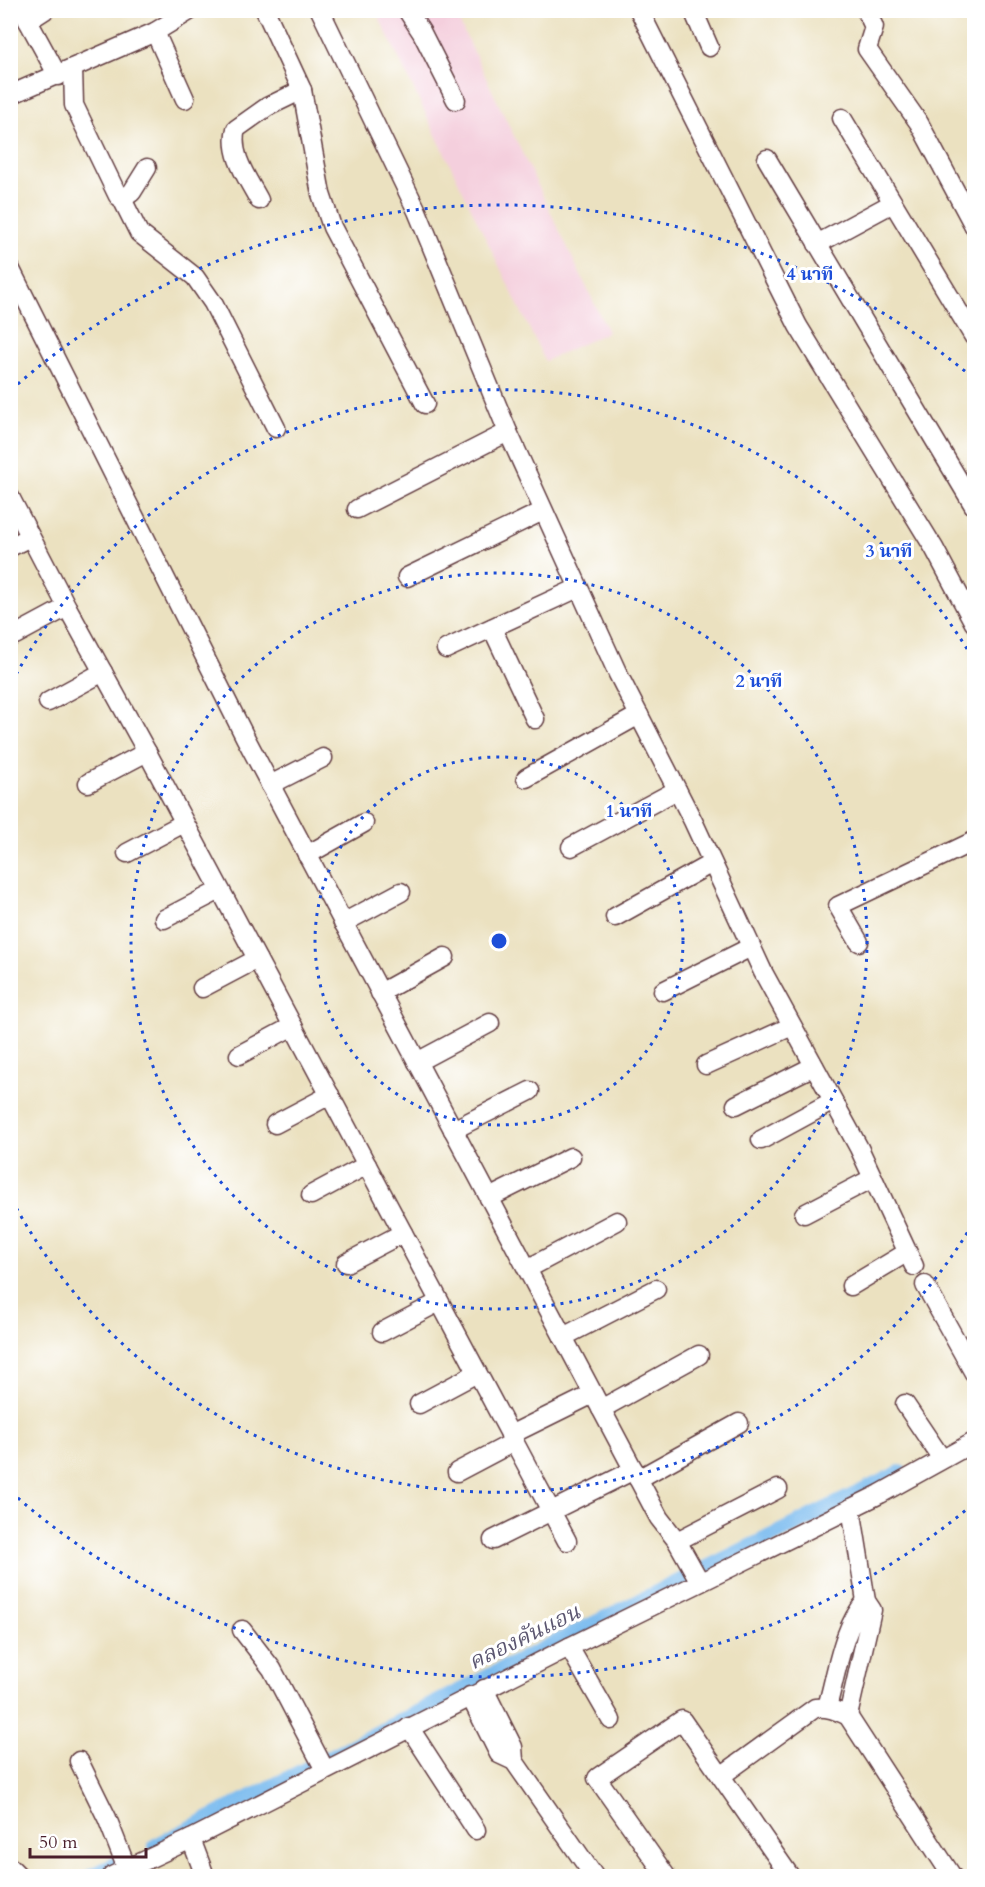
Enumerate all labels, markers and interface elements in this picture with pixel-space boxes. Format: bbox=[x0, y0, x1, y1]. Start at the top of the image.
text: 4 นาที bbox=[787, 262, 833, 287]
text: 3 นาที bbox=[866, 539, 912, 564]
text: 2 นาที bbox=[736, 669, 782, 694]
text: 1 นาที bbox=[606, 799, 652, 824]
centre of rings bbox=[489, 931, 509, 951]
water label: คลองคันแอน bbox=[463, 1597, 586, 1677]
scale bar bbox=[30, 1821, 146, 1859]
text: 50 m bbox=[39, 1830, 78, 1855]

